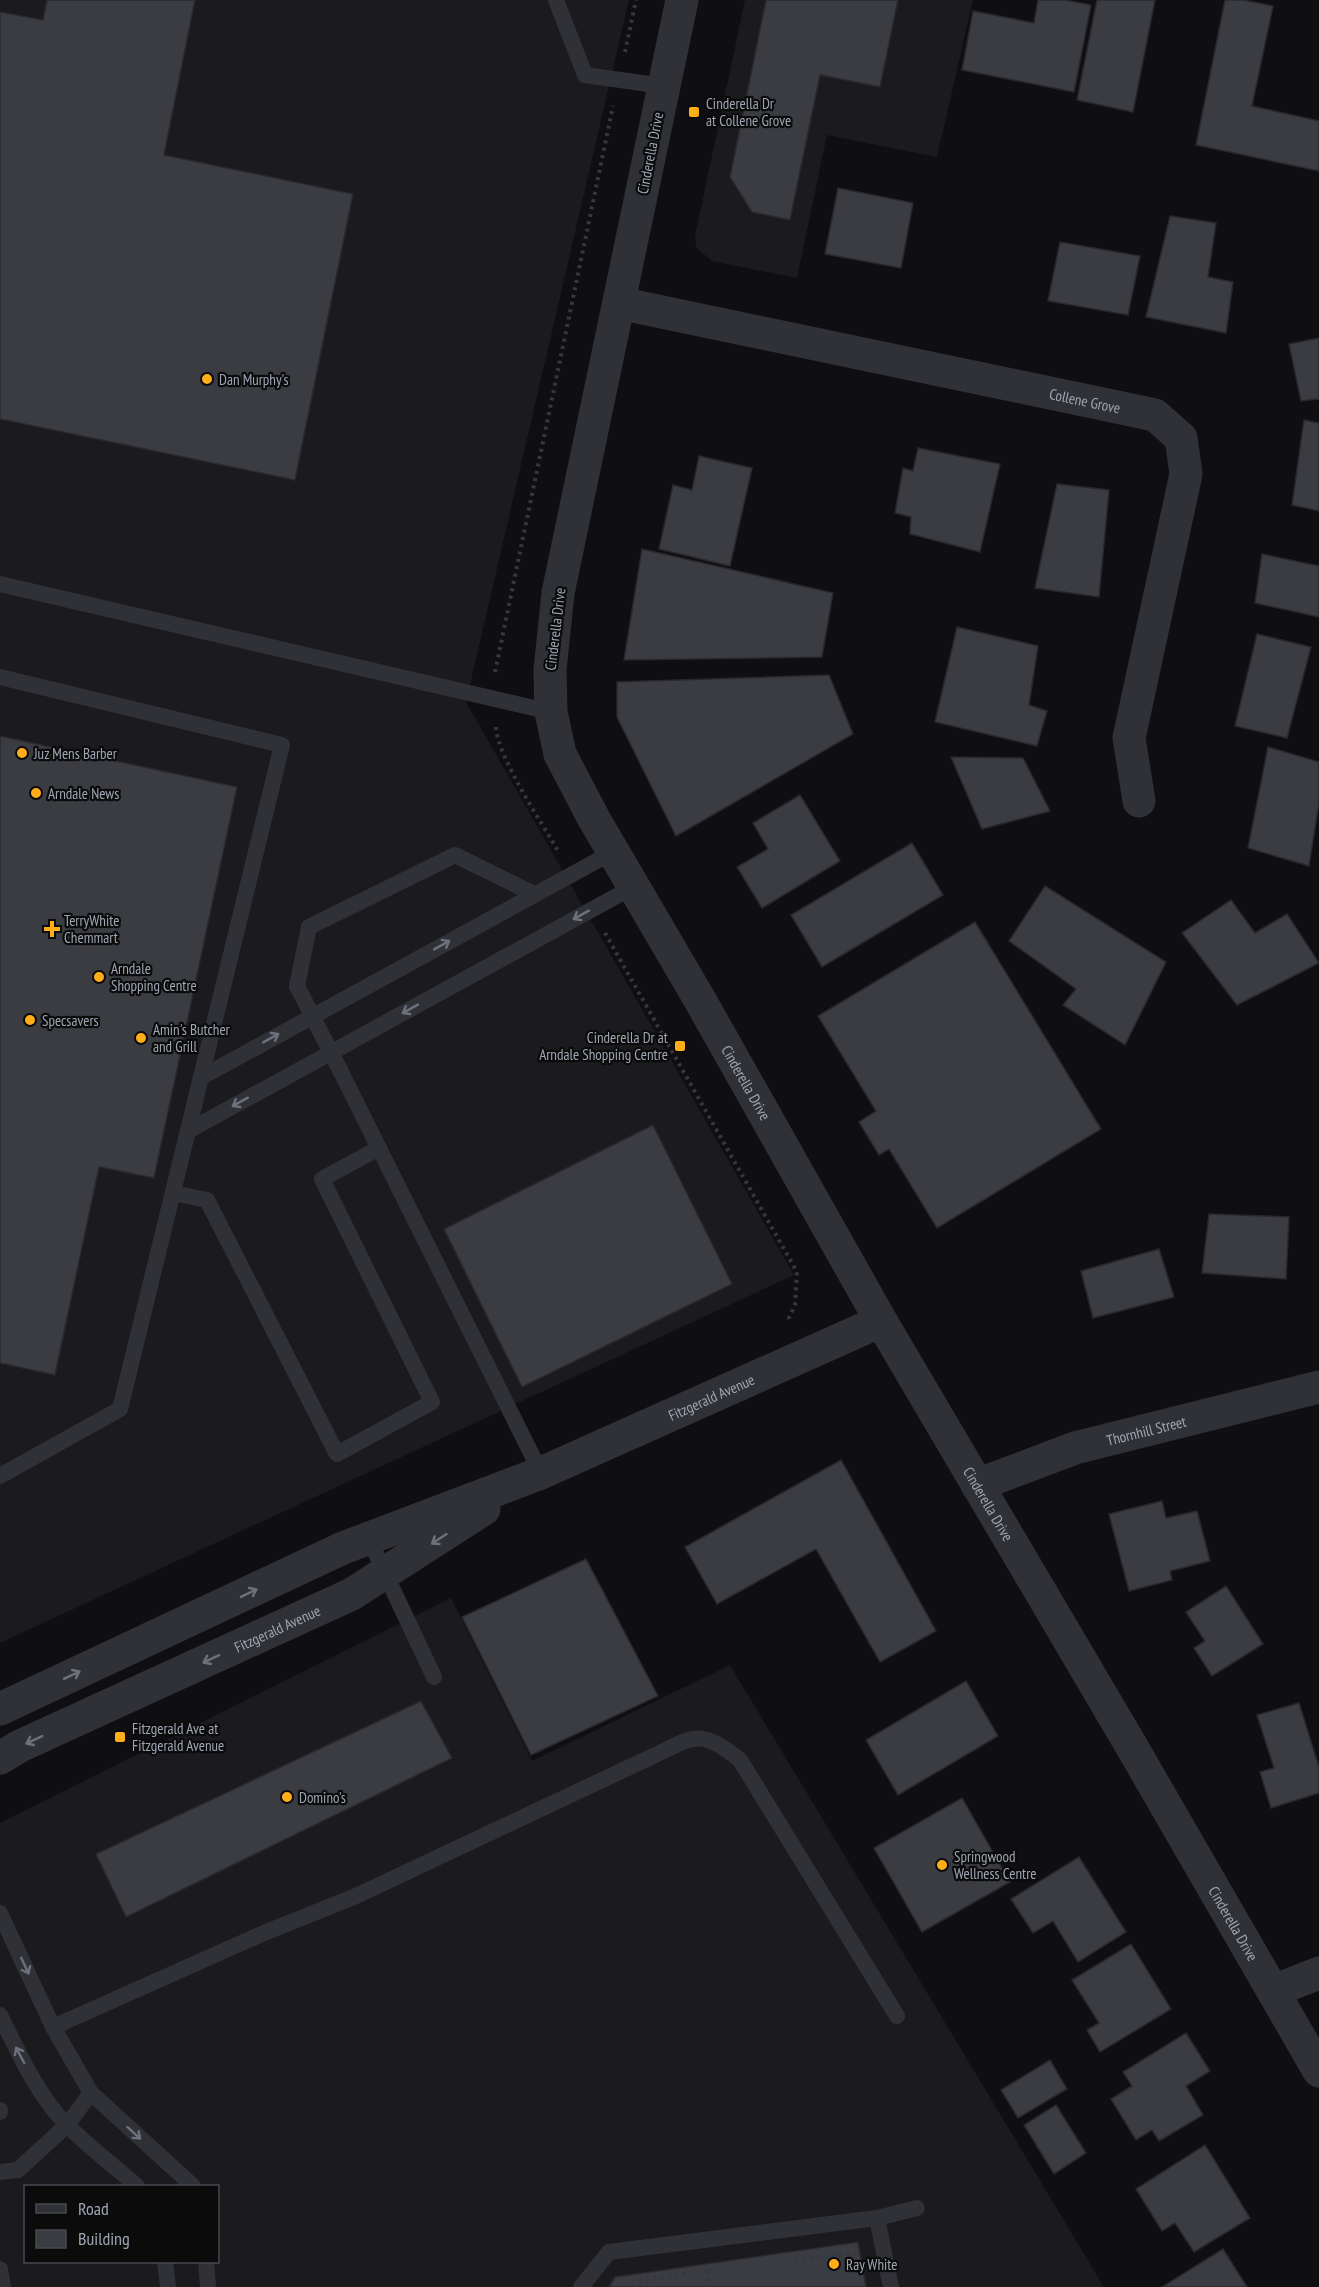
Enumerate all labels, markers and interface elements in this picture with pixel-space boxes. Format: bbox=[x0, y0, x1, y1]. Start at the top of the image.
place label: Cinderella Dr at Collene Grove bbox=[706, 94, 791, 130]
marker: Cinderella Dr at Collene Grove bbox=[687, 105, 701, 119]
street label: Cinderella Drive bbox=[633, 110, 667, 196]
place label: Dan Murphy's bbox=[219, 370, 289, 389]
marker: Dan Murphy's bbox=[200, 372, 214, 386]
street label: Collene Grove bbox=[1048, 384, 1122, 417]
street label: Cinderella Drive bbox=[541, 587, 569, 671]
place label: Juz Mens Barber bbox=[33, 744, 118, 763]
marker: Juz Mens Barber bbox=[15, 746, 29, 760]
place label: Arndale News bbox=[48, 784, 119, 803]
marker: Arndale News bbox=[29, 786, 43, 800]
one-way arrow bbox=[573, 910, 591, 921]
place label: TerryWhite Chemmart bbox=[64, 911, 119, 947]
marker: TerryWhite Chemmart bbox=[45, 922, 59, 936]
one-way arrow bbox=[433, 939, 451, 950]
place label: Arndale Shopping Centre bbox=[111, 959, 197, 995]
marker: Arndale Shopping Centre bbox=[92, 970, 106, 984]
one-way arrow bbox=[402, 1004, 420, 1015]
place label: Specsavers bbox=[42, 1011, 99, 1030]
marker: Specsavers bbox=[23, 1013, 37, 1027]
place label: Amin's Butcher and Grill bbox=[153, 1020, 231, 1056]
place label: Cinderella Dr at Arndale Shopping Centre bbox=[539, 1028, 668, 1064]
marker: Amin's Butcher and Grill bbox=[134, 1031, 148, 1045]
one-way arrow bbox=[262, 1032, 280, 1043]
marker: Cinderella Dr at Arndale Shopping Centre bbox=[673, 1039, 687, 1053]
street label: Cinderella Drive bbox=[718, 1042, 775, 1123]
one-way arrow bbox=[231, 1097, 249, 1108]
street label: Fitzgerald Avenue bbox=[665, 1369, 757, 1424]
street label: Thornhill Street bbox=[1104, 1411, 1188, 1449]
street label: Cinderella Drive bbox=[959, 1463, 1018, 1544]
one-way arrow bbox=[431, 1533, 448, 1545]
one-way arrow bbox=[240, 1587, 258, 1599]
street label: Fitzgerald Avenue bbox=[231, 1600, 323, 1656]
one-way arrow bbox=[203, 1653, 221, 1665]
one-way arrow bbox=[62, 1669, 81, 1680]
place label: Fitzgerald Ave at Fitzgerald Avenue bbox=[132, 1719, 224, 1755]
marker: Fitzgerald Ave at Fitzgerald Avenue bbox=[113, 1730, 127, 1744]
one-way arrow bbox=[25, 1734, 43, 1746]
place label: Domino's bbox=[299, 1788, 346, 1807]
marker: Domino's bbox=[280, 1790, 294, 1804]
place label: Springwood Wellness Centre bbox=[954, 1847, 1037, 1883]
marker: Springwood Wellness Centre bbox=[935, 1858, 949, 1872]
street label: Cinderella Drive bbox=[1205, 1883, 1263, 1964]
one-way arrow bbox=[19, 1956, 31, 1974]
one-way arrow bbox=[14, 2047, 26, 2064]
one-way arrow bbox=[126, 2126, 141, 2140]
legend bbox=[24, 2185, 219, 2263]
text: Road bbox=[78, 2197, 109, 2220]
text: Building bbox=[78, 2227, 130, 2250]
place label: Ray White bbox=[846, 2255, 897, 2274]
marker: Ray White bbox=[827, 2257, 841, 2271]

